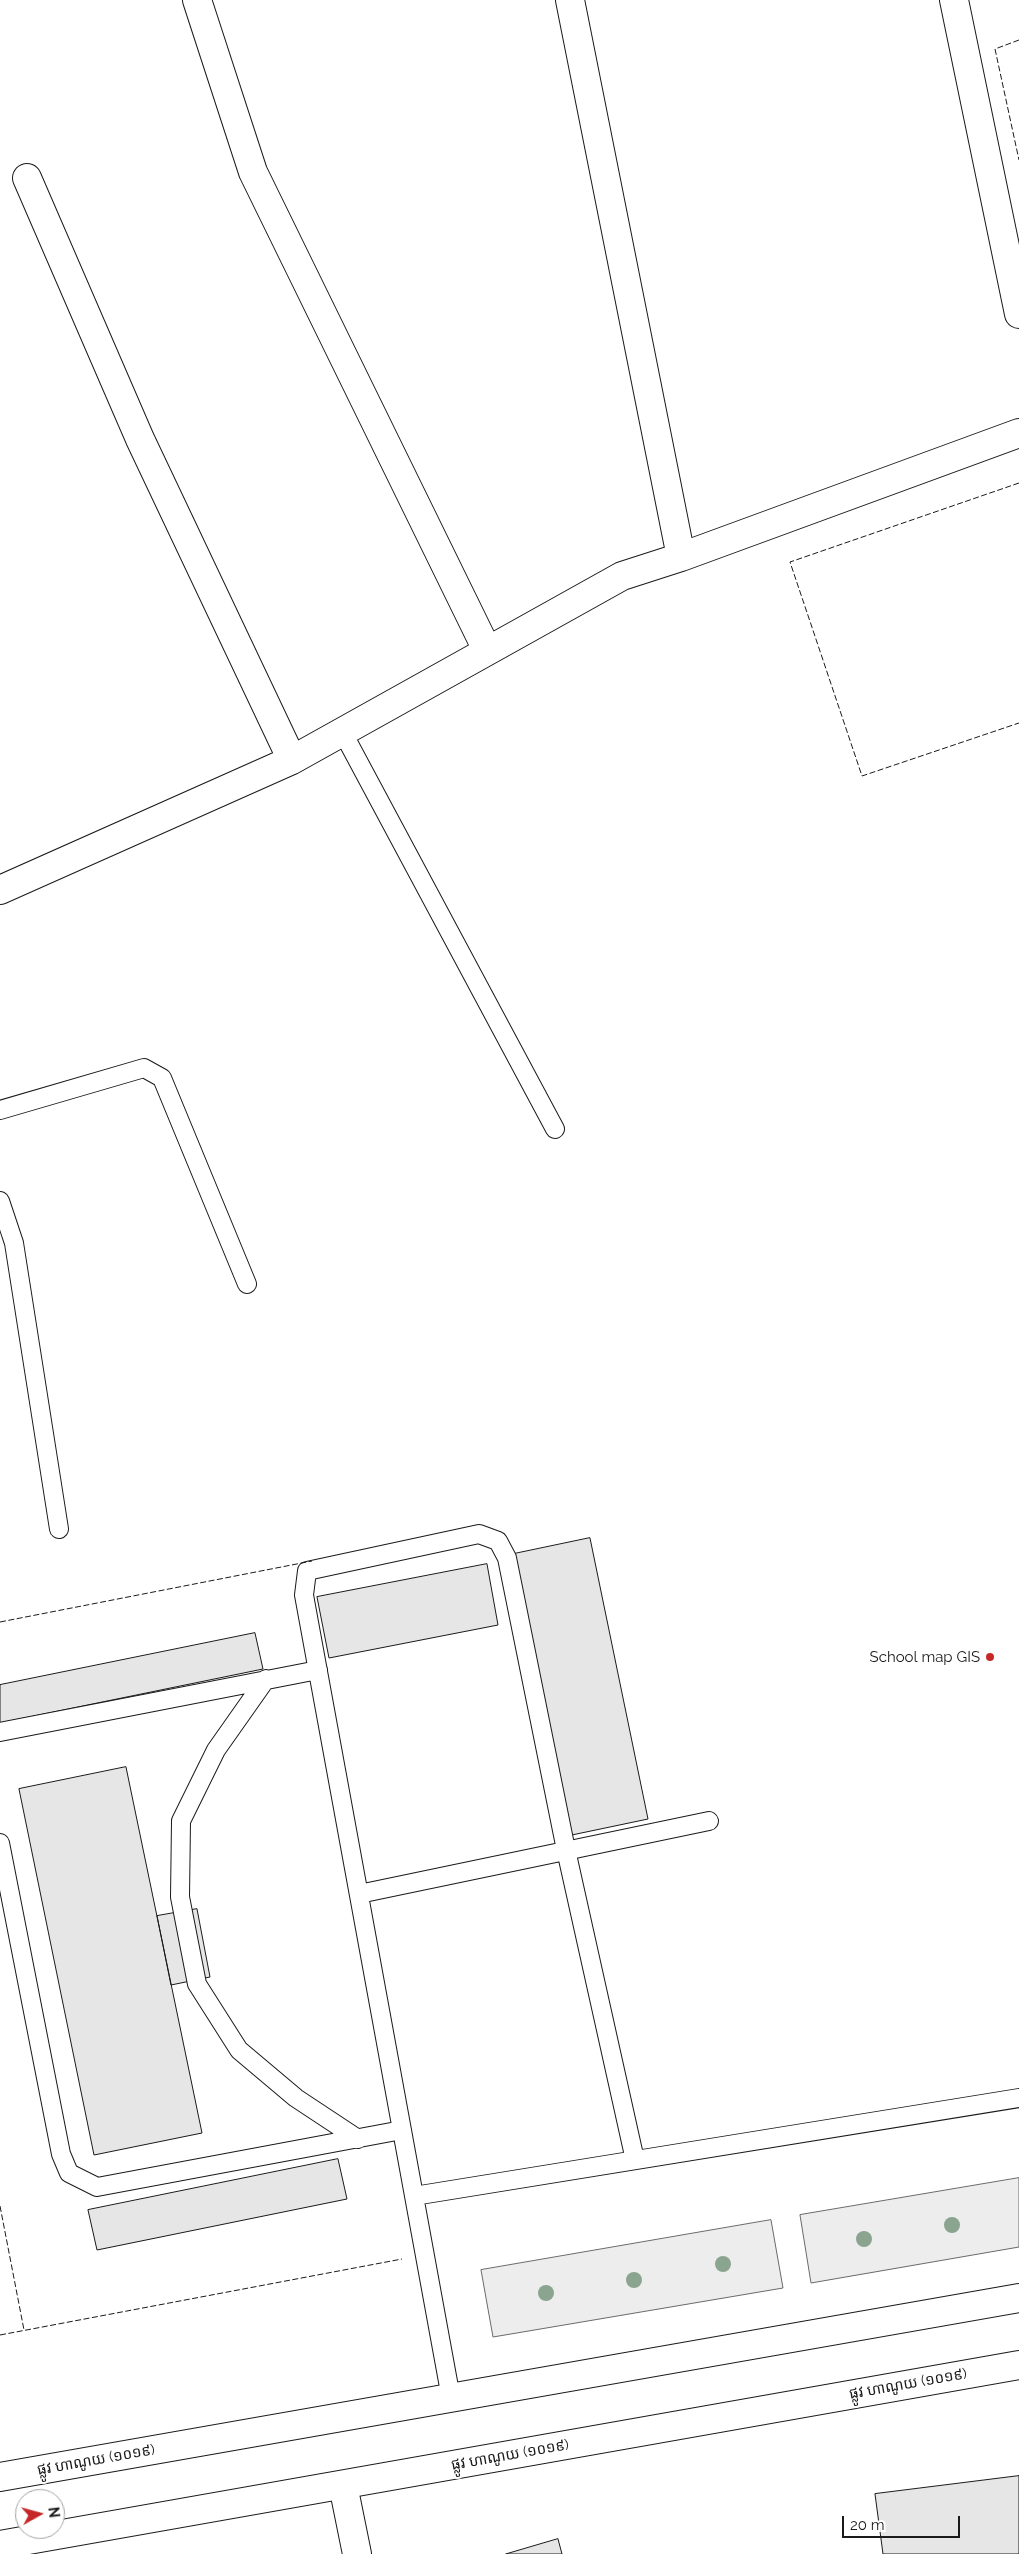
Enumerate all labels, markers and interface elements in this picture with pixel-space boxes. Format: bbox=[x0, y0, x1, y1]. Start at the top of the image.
place label: School map GIS bbox=[870, 1648, 980, 1666]
marker: School map GIS bbox=[984, 1651, 996, 1663]
street label: ផ្លូវ ហាណូយ (១០១៩) bbox=[848, 2365, 968, 2403]
street label: ផ្លូវ ហាណូយ (១០១៩) bbox=[450, 2436, 570, 2474]
street label: ផ្លូវ ហាណូយ (១០១៩) bbox=[36, 2441, 156, 2479]
north arrow bbox=[15, 2489, 65, 2539]
text: N bbox=[45, 2506, 62, 2519]
scale bar bbox=[844, 2506, 962, 2538]
text: 20 m bbox=[850, 2516, 885, 2534]

